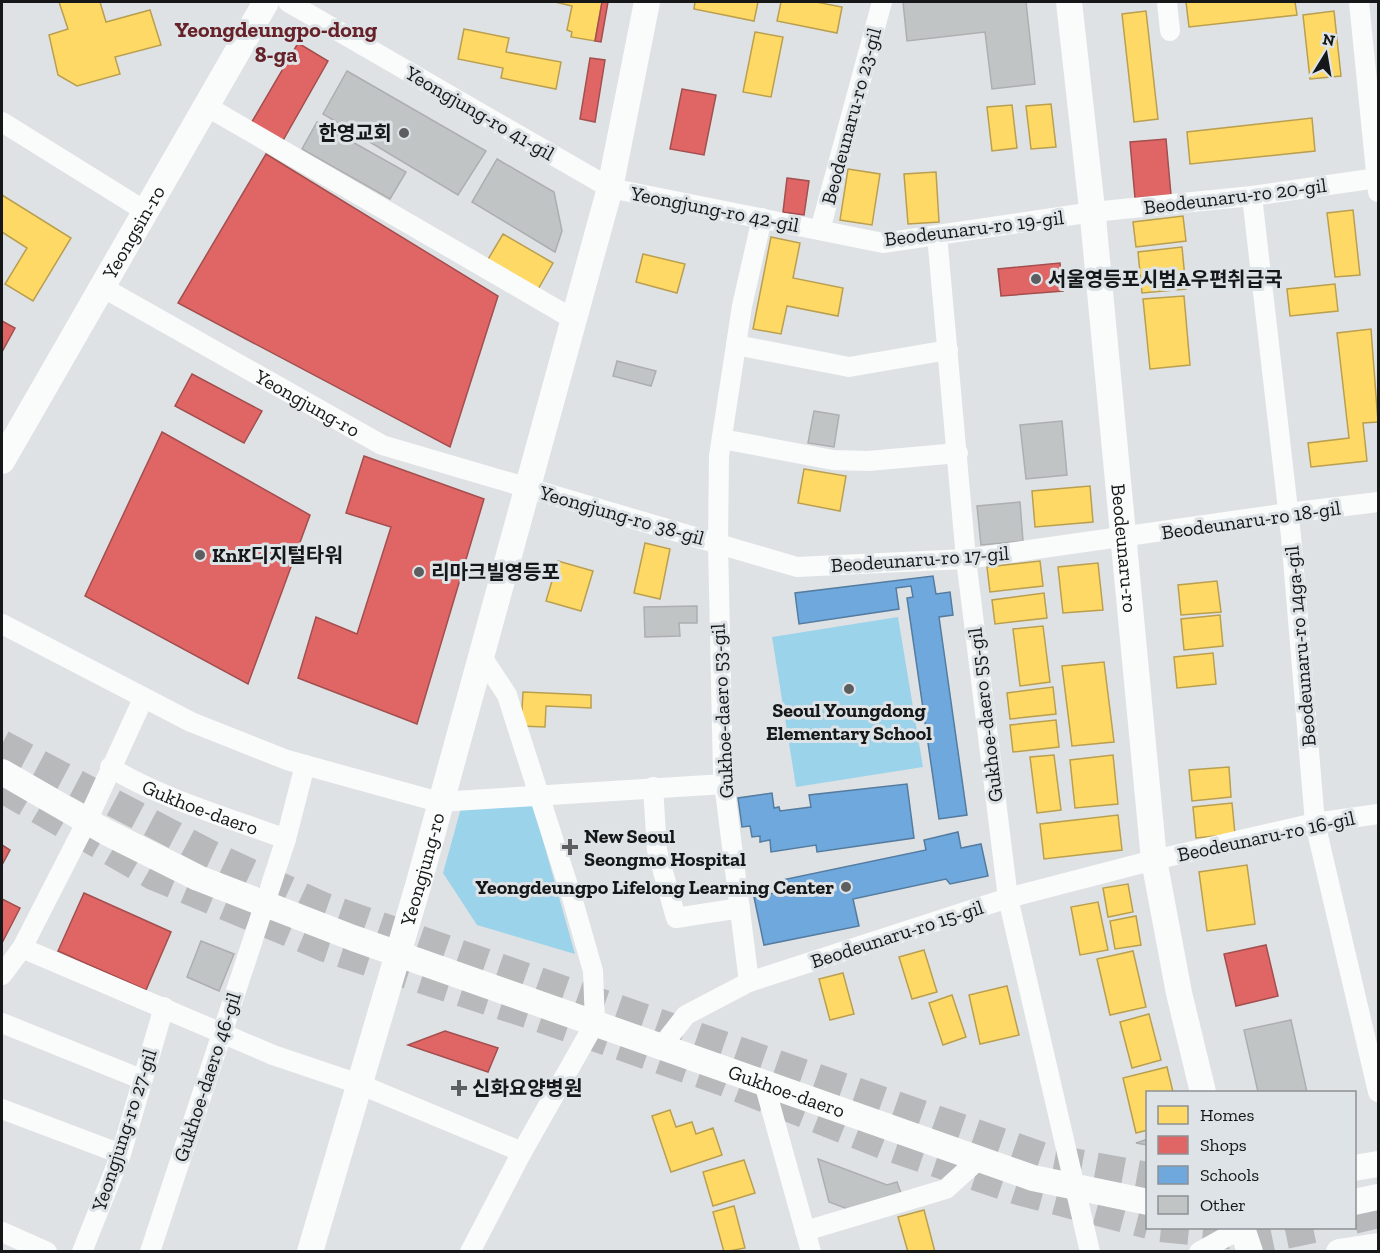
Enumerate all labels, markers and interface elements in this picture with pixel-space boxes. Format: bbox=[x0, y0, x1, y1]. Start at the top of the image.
district label: Yeongdeungpo-dong 8-ga bbox=[175, 16, 378, 68]
north arrow bbox=[1296, 24, 1356, 84]
street label: Beodeunaru-ro 23-gil bbox=[816, 25, 886, 207]
text: N bbox=[1321, 29, 1337, 50]
street label: Yeongjung-ro 41-gil bbox=[400, 60, 559, 165]
place label: 한영교회 bbox=[318, 121, 392, 145]
marker: 한영교회 bbox=[397, 126, 411, 140]
street label: Beodeunaru-ro 20-gil bbox=[1142, 173, 1328, 219]
street label: Yeongsin-ro bbox=[97, 181, 170, 284]
street label: Yeongjung-ro 42-gil bbox=[628, 181, 801, 237]
street label: Beodeunaru-ro 19-gil bbox=[883, 205, 1065, 251]
place label: 서울영등포시범A우편취급국 bbox=[1048, 267, 1283, 291]
marker: 서울영등포시범A우편취급국 bbox=[1029, 272, 1043, 286]
street label: Yeongjung-ro bbox=[250, 363, 364, 442]
street label: Yeongjung-ro 38-gil bbox=[536, 480, 707, 550]
street label: Beodeunaru-ro bbox=[1106, 483, 1142, 614]
street label: Beodeunaru-ro 18-gil bbox=[1160, 496, 1342, 544]
street label: Beodeunaru-ro 17-gil bbox=[830, 541, 1010, 577]
place label: KnK디지털타워 bbox=[212, 543, 343, 567]
street label: Beodeunaru-ro 14ga-gil bbox=[1279, 545, 1321, 747]
marker: KnK디지털타워 bbox=[193, 548, 207, 562]
place label: 리마크빌영등포 bbox=[431, 560, 560, 584]
marker: 리마크빌영등포 bbox=[412, 565, 426, 579]
street label: Gukhoe-daero 53-gil bbox=[705, 623, 739, 799]
street label: Gukhoe-daero 55-gil bbox=[962, 626, 1008, 804]
marker: Seoul Youngdong Elementary School bbox=[842, 682, 856, 696]
place label: Seoul Youngdong Elementary School bbox=[766, 698, 932, 745]
street label: Gukhoe-daero bbox=[138, 774, 261, 840]
street label: Beodeunaru-ro 16-gil bbox=[1175, 805, 1357, 867]
street label: Yeongjung-ro bbox=[395, 810, 450, 930]
place label: New Seoul Seongmo Hospital bbox=[584, 824, 746, 871]
marker: New Seoul Seongmo Hospital bbox=[561, 838, 579, 856]
place label: Yeongdeungpo Lifelong Learning Center bbox=[475, 875, 834, 899]
marker: Yeongdeungpo Lifelong Learning Center bbox=[839, 880, 853, 894]
street label: Beodeunaru-ro 15-gil bbox=[808, 895, 986, 973]
street label: Gukhoe-daero 46-gil bbox=[168, 989, 246, 1165]
street label: Yeongjung-ro 27-gil bbox=[86, 1046, 162, 1215]
street label: Gukhoe-daero bbox=[725, 1059, 848, 1123]
place label: 신화요양병원 bbox=[472, 1076, 582, 1100]
marker: 신화요양병원 bbox=[450, 1079, 468, 1097]
legend bbox=[1146, 1091, 1356, 1229]
text: Homes bbox=[1200, 1104, 1254, 1126]
text: Shops bbox=[1200, 1134, 1247, 1156]
text: Schools bbox=[1200, 1164, 1259, 1186]
text: Other bbox=[1200, 1194, 1246, 1216]

